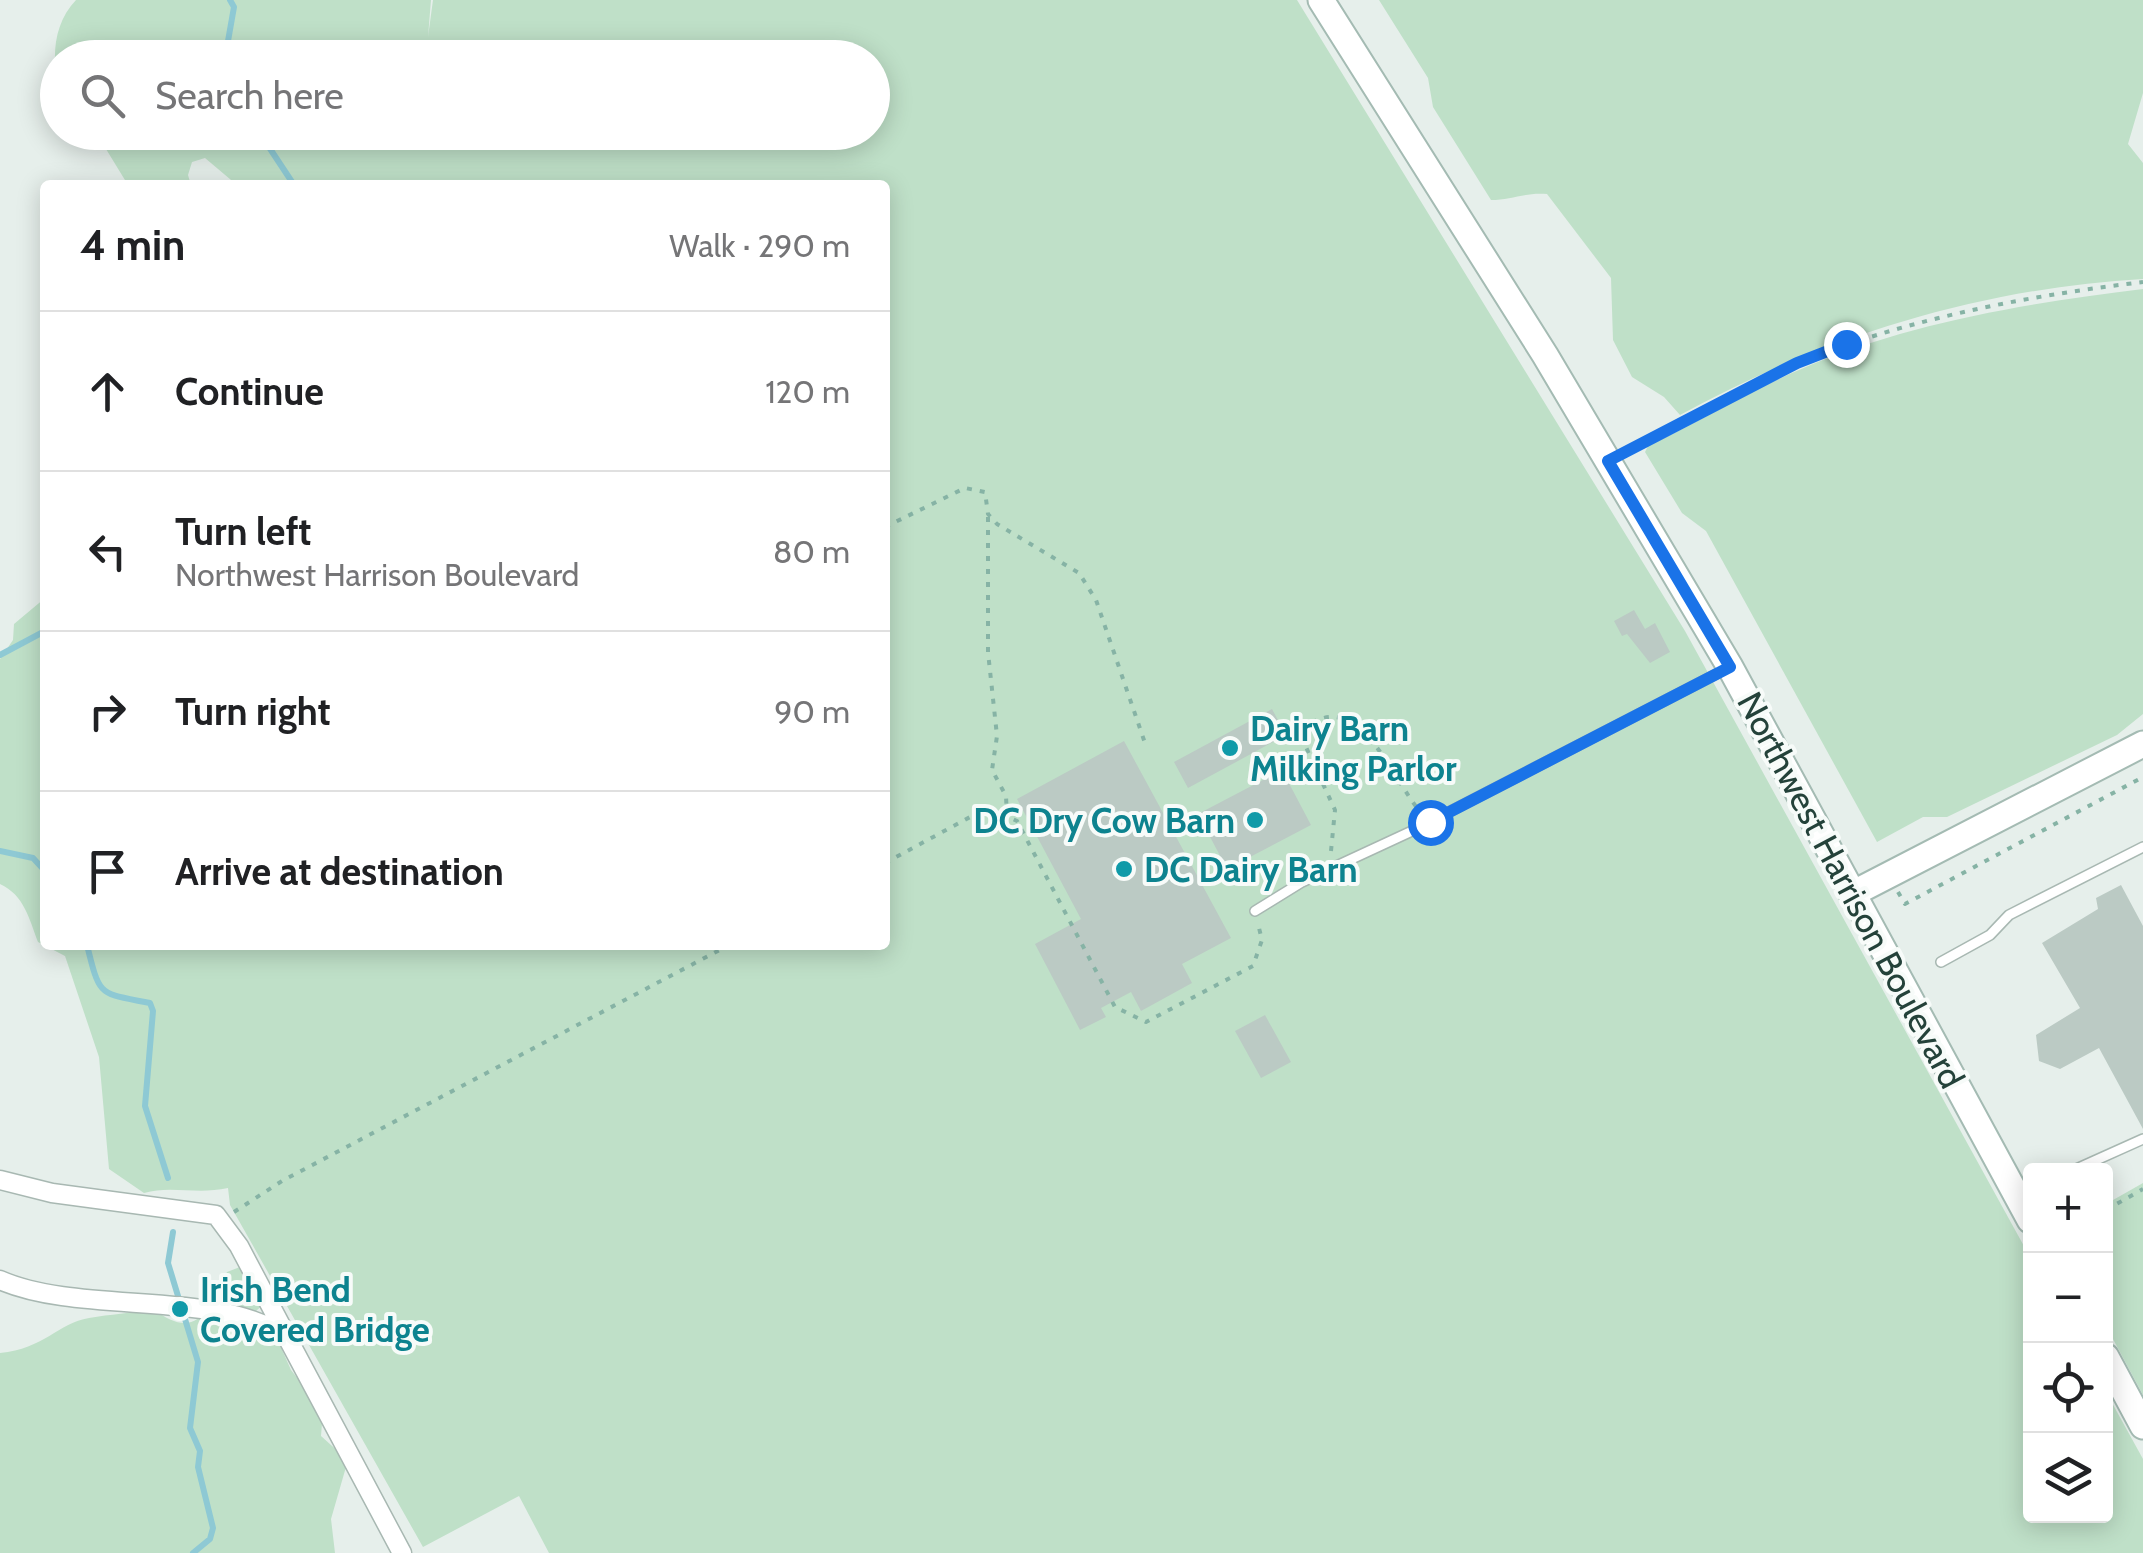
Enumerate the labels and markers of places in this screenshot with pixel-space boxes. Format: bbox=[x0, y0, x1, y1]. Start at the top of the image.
place label: Dairy Barn Milking Parlor bbox=[1250, 707, 1457, 790]
marker: Dairy Barn Milking Parlor bbox=[1219, 737, 1241, 759]
place label: DC Dry Cow Barn bbox=[973, 799, 1235, 842]
marker: DC Dry Cow Barn bbox=[1244, 809, 1266, 831]
place label: DC Dairy Barn bbox=[1144, 848, 1358, 891]
marker: DC Dairy Barn bbox=[1113, 858, 1135, 880]
place label: Irish Bend Covered Bridge bbox=[200, 1268, 430, 1351]
marker: Irish Bend Covered Bridge bbox=[169, 1298, 191, 1320]

